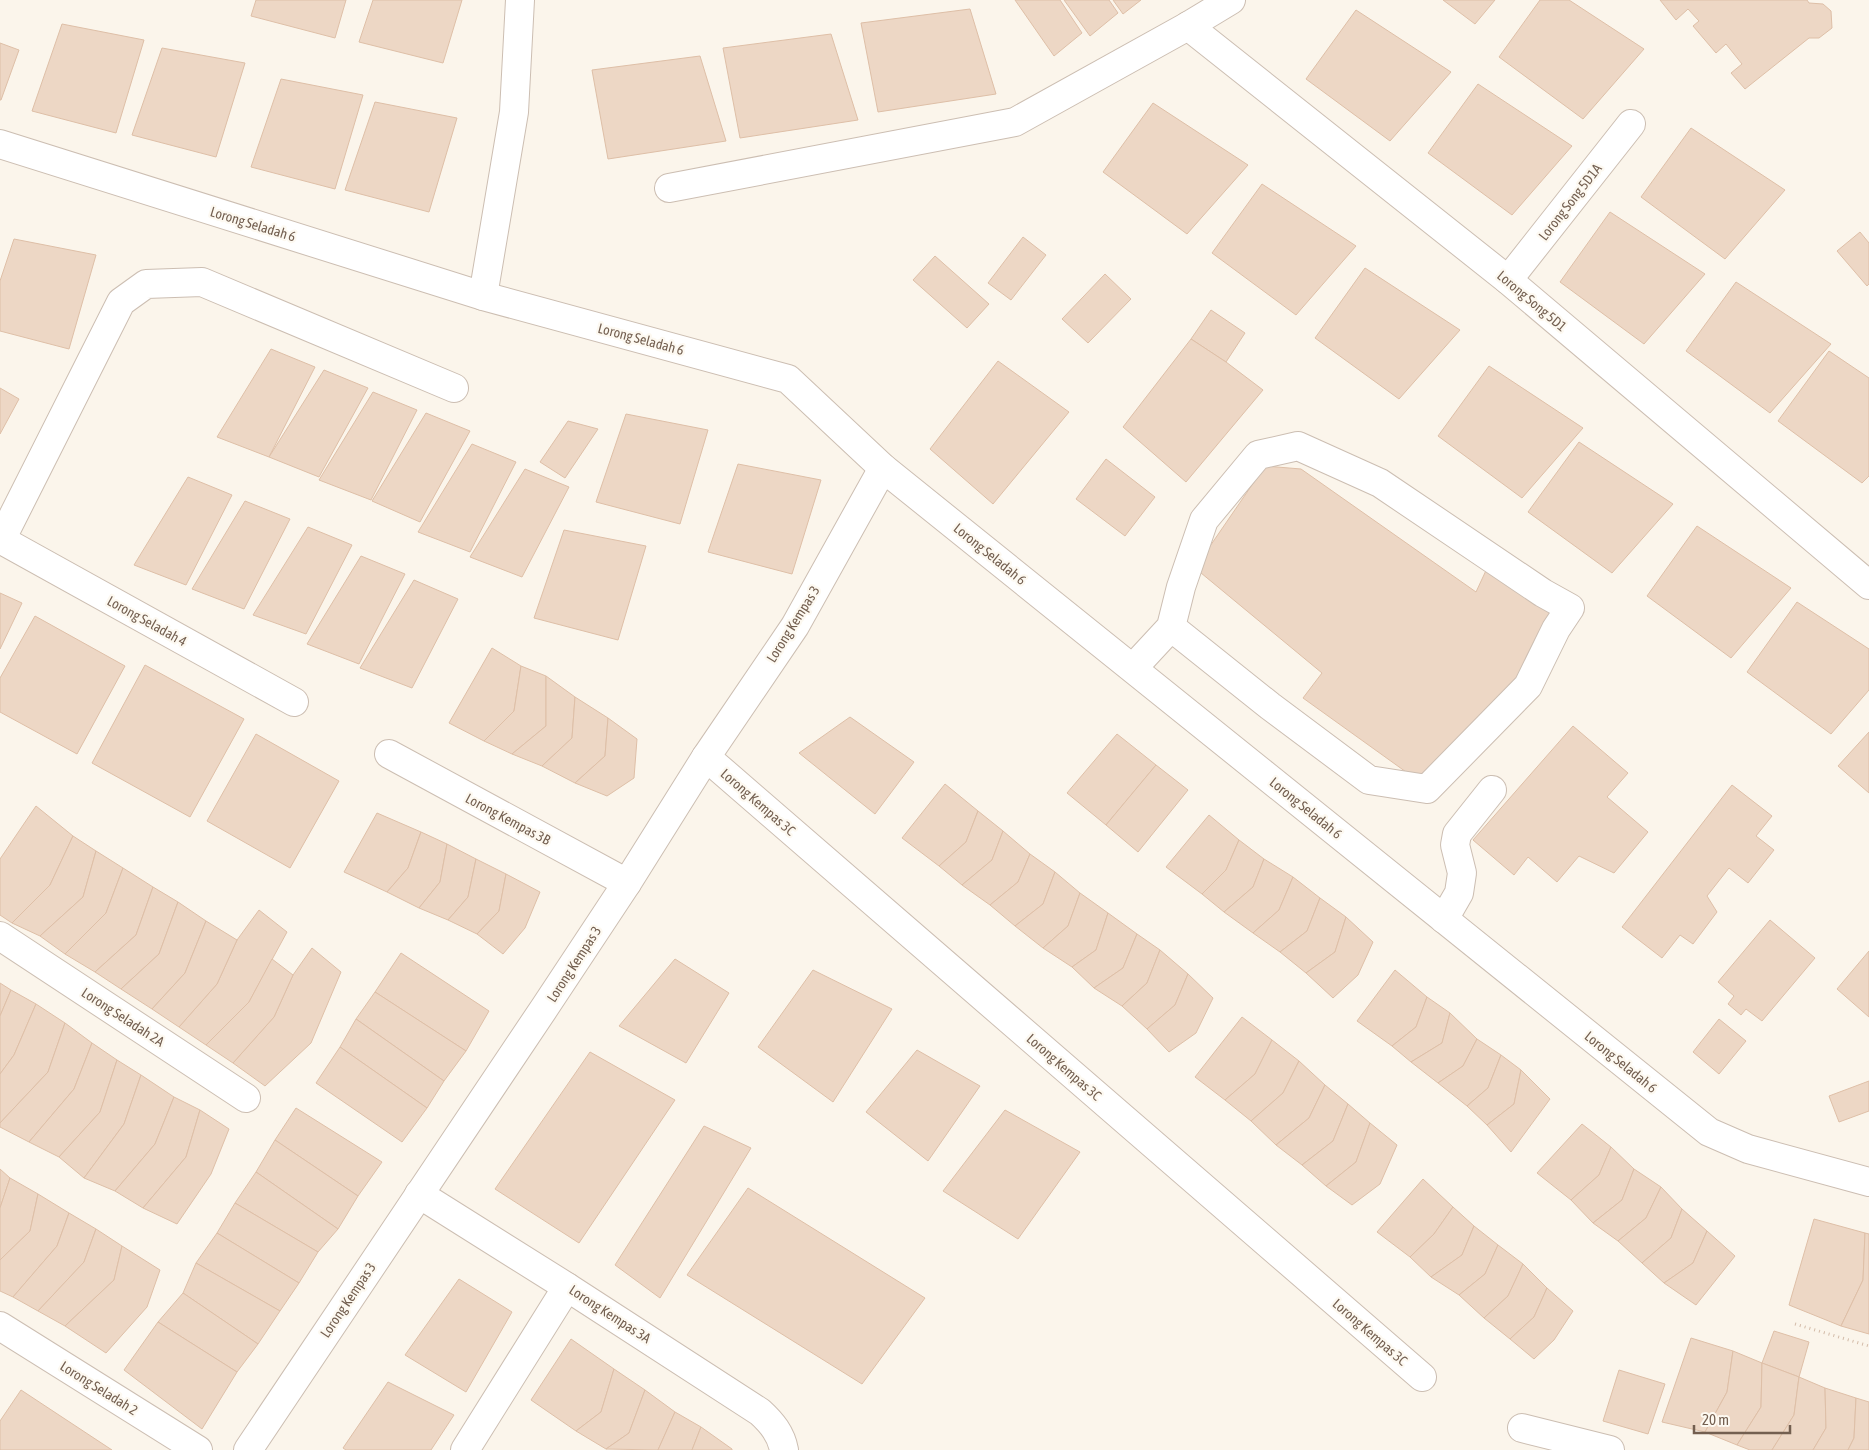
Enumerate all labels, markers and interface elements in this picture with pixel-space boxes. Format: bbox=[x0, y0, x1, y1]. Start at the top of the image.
street label: Lorong Song 5D1A bbox=[1535, 161, 1605, 243]
street label: Lorong Seladah 6 bbox=[208, 203, 298, 245]
street label: Lorong Song 5D1 bbox=[1494, 267, 1570, 335]
street label: Lorong Seladah 6 bbox=[596, 320, 686, 358]
street label: Lorong Seladah 6 bbox=[951, 520, 1030, 588]
street label: Lorong Kempas 3 bbox=[763, 583, 823, 665]
street label: Lorong Seladah 4 bbox=[104, 593, 190, 650]
street label: Lorong Kempas 3C bbox=[718, 765, 799, 839]
street label: Lorong Seladah 6 bbox=[1267, 774, 1346, 842]
street label: Lorong Kempas 3B bbox=[463, 790, 553, 848]
street label: Lorong Kempas 3 bbox=[544, 923, 604, 1005]
street label: Lorong Seladah 2A bbox=[79, 984, 167, 1050]
street label: Lorong Seladah 6 bbox=[1582, 1028, 1661, 1096]
street label: Lorong Kempas 3C bbox=[1024, 1030, 1105, 1104]
street label: Lorong Kempas 3 bbox=[317, 1259, 379, 1341]
street label: Lorong Kempas 3A bbox=[566, 1282, 654, 1346]
street label: Lorong Kempas 3C bbox=[1330, 1295, 1411, 1369]
street label: Lorong Seladah 2 bbox=[57, 1358, 141, 1418]
scale bar bbox=[1694, 1402, 1790, 1434]
text: 20 m bbox=[1702, 1411, 1729, 1428]

